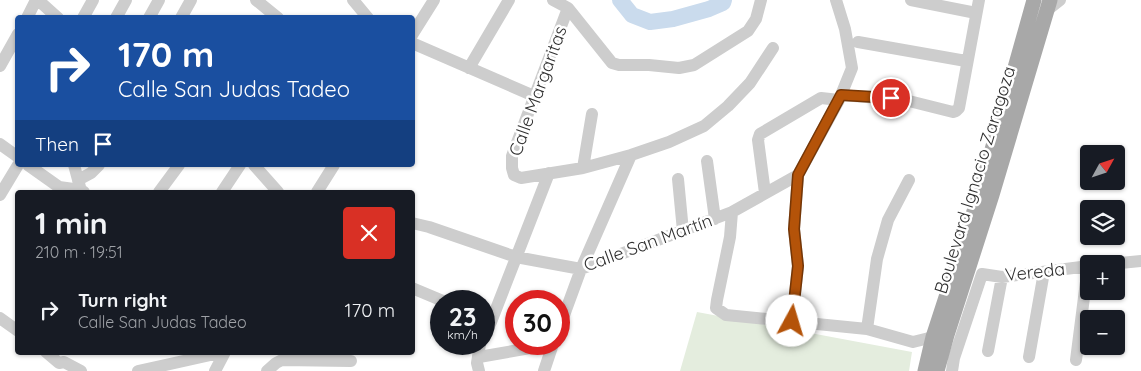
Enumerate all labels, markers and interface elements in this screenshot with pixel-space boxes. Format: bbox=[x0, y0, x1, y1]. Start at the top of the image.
street label: Calle Margaritas bbox=[503, 23, 572, 159]
text: 170 m bbox=[118, 32, 214, 76]
icon: right bbox=[35, 35, 100, 100]
street label: Boulevard Ignacio Zaragoza bbox=[929, 63, 1020, 296]
text: Calle San Judas Tadeo bbox=[118, 75, 350, 103]
pin bbox=[870, 77, 912, 119]
icon: arrive bbox=[877, 84, 905, 112]
icon: arrive bbox=[89, 130, 117, 158]
text: Then bbox=[35, 132, 79, 156]
north arrow bbox=[1080, 145, 1125, 190]
map controls bbox=[1080, 145, 1125, 355]
button: layers bbox=[1080, 200, 1125, 245]
text: 1 min bbox=[35, 204, 108, 242]
button: close bbox=[343, 207, 395, 259]
street label: Calle San Martín bbox=[580, 209, 715, 276]
text: 210 m · 19:51 bbox=[35, 242, 123, 262]
button: + bbox=[1080, 255, 1125, 300]
street label: Vereda bbox=[1004, 257, 1066, 286]
text: Turn right bbox=[78, 288, 167, 312]
speed limit sign: 30 bbox=[505, 290, 570, 355]
position arrow bbox=[765, 294, 817, 346]
icon: right bbox=[35, 296, 63, 324]
text: 170 m bbox=[344, 298, 395, 322]
text: 23 bbox=[449, 301, 476, 332]
button: − bbox=[1080, 310, 1125, 355]
text: Calle San Judas Tadeo bbox=[78, 312, 247, 332]
text: km/h bbox=[447, 327, 478, 342]

